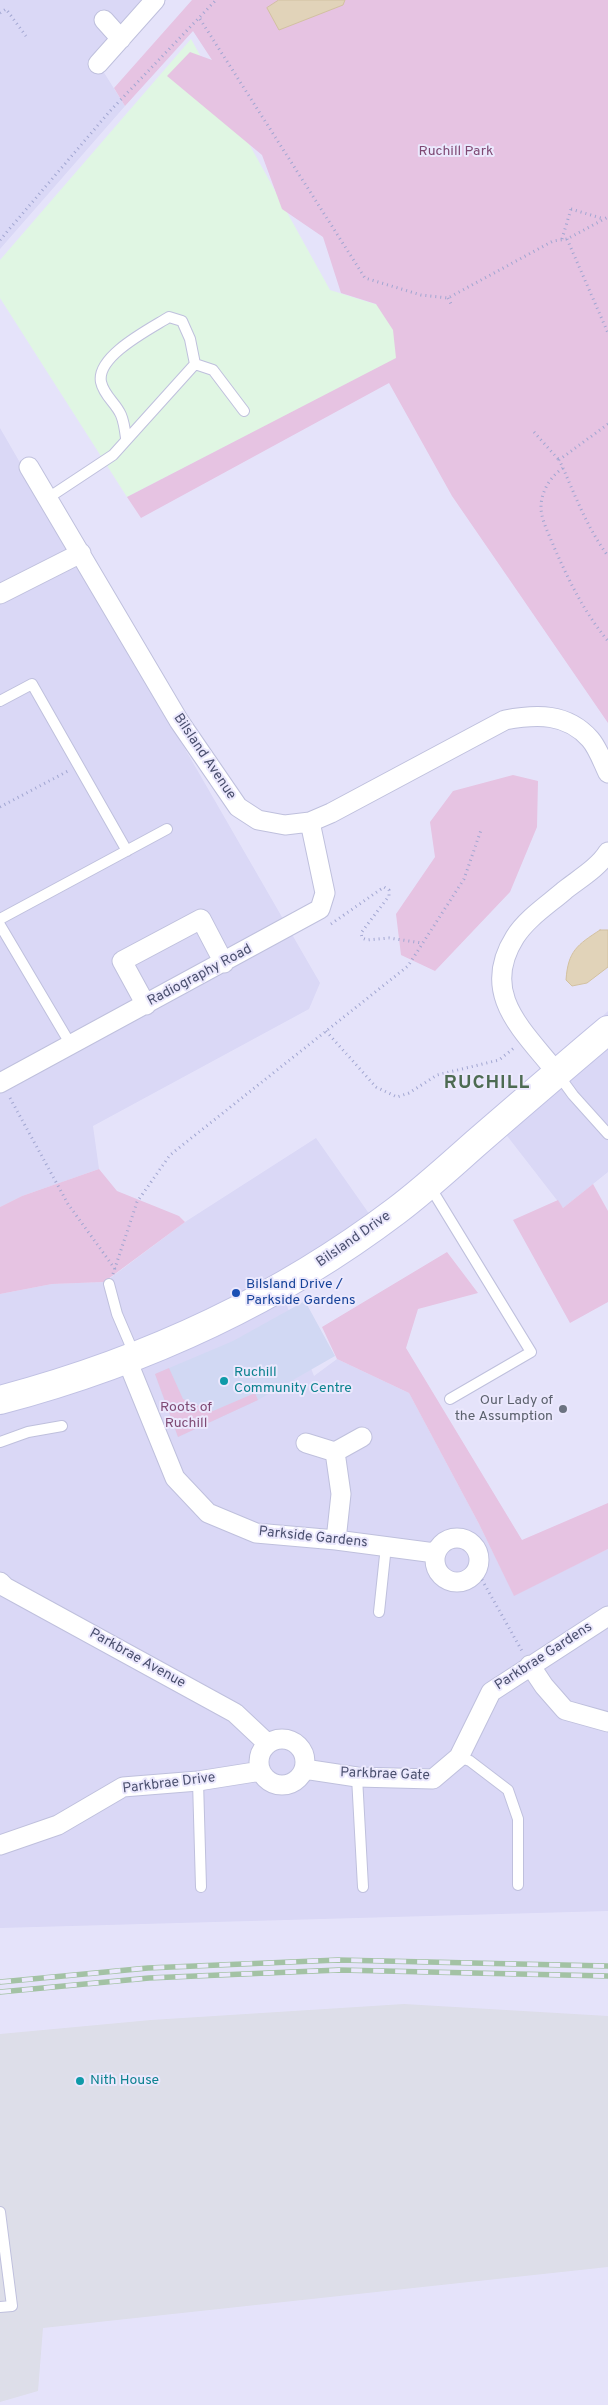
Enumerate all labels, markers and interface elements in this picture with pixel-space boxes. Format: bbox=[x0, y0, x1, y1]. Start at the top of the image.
park label: Ruchill Park bbox=[419, 144, 493, 160]
street label: Bilsland Avenue bbox=[169, 711, 239, 803]
street label: Radiography Road bbox=[145, 941, 255, 1011]
district label: RUCHILL bbox=[443, 1073, 531, 1095]
street label: Bilsland Drive bbox=[314, 1208, 394, 1272]
place label: Bilsland Drive / Parkside Gardens bbox=[246, 1277, 356, 1310]
marker: Bilsland Drive / Parkside Gardens bbox=[230, 1287, 242, 1299]
place label: Ruchill Community Centre bbox=[234, 1365, 352, 1398]
marker: Ruchill Community Centre bbox=[218, 1375, 230, 1387]
place label: Our Lady of the Assumption bbox=[455, 1393, 553, 1425]
park label: Roots of Ruchill bbox=[160, 1400, 212, 1432]
marker: Our Lady of the Assumption bbox=[557, 1403, 569, 1415]
street label: Parkside Gardens bbox=[258, 1524, 368, 1552]
street label: Parkbrae Gardens bbox=[492, 1619, 596, 1695]
street label: Parkbrae Avenue bbox=[86, 1626, 188, 1692]
street label: Parkbrae Gate bbox=[340, 1765, 430, 1785]
street label: Parkbrae Drive bbox=[122, 1770, 216, 1798]
place label: Nith House bbox=[90, 2073, 159, 2089]
marker: Nith House bbox=[74, 2075, 86, 2087]

